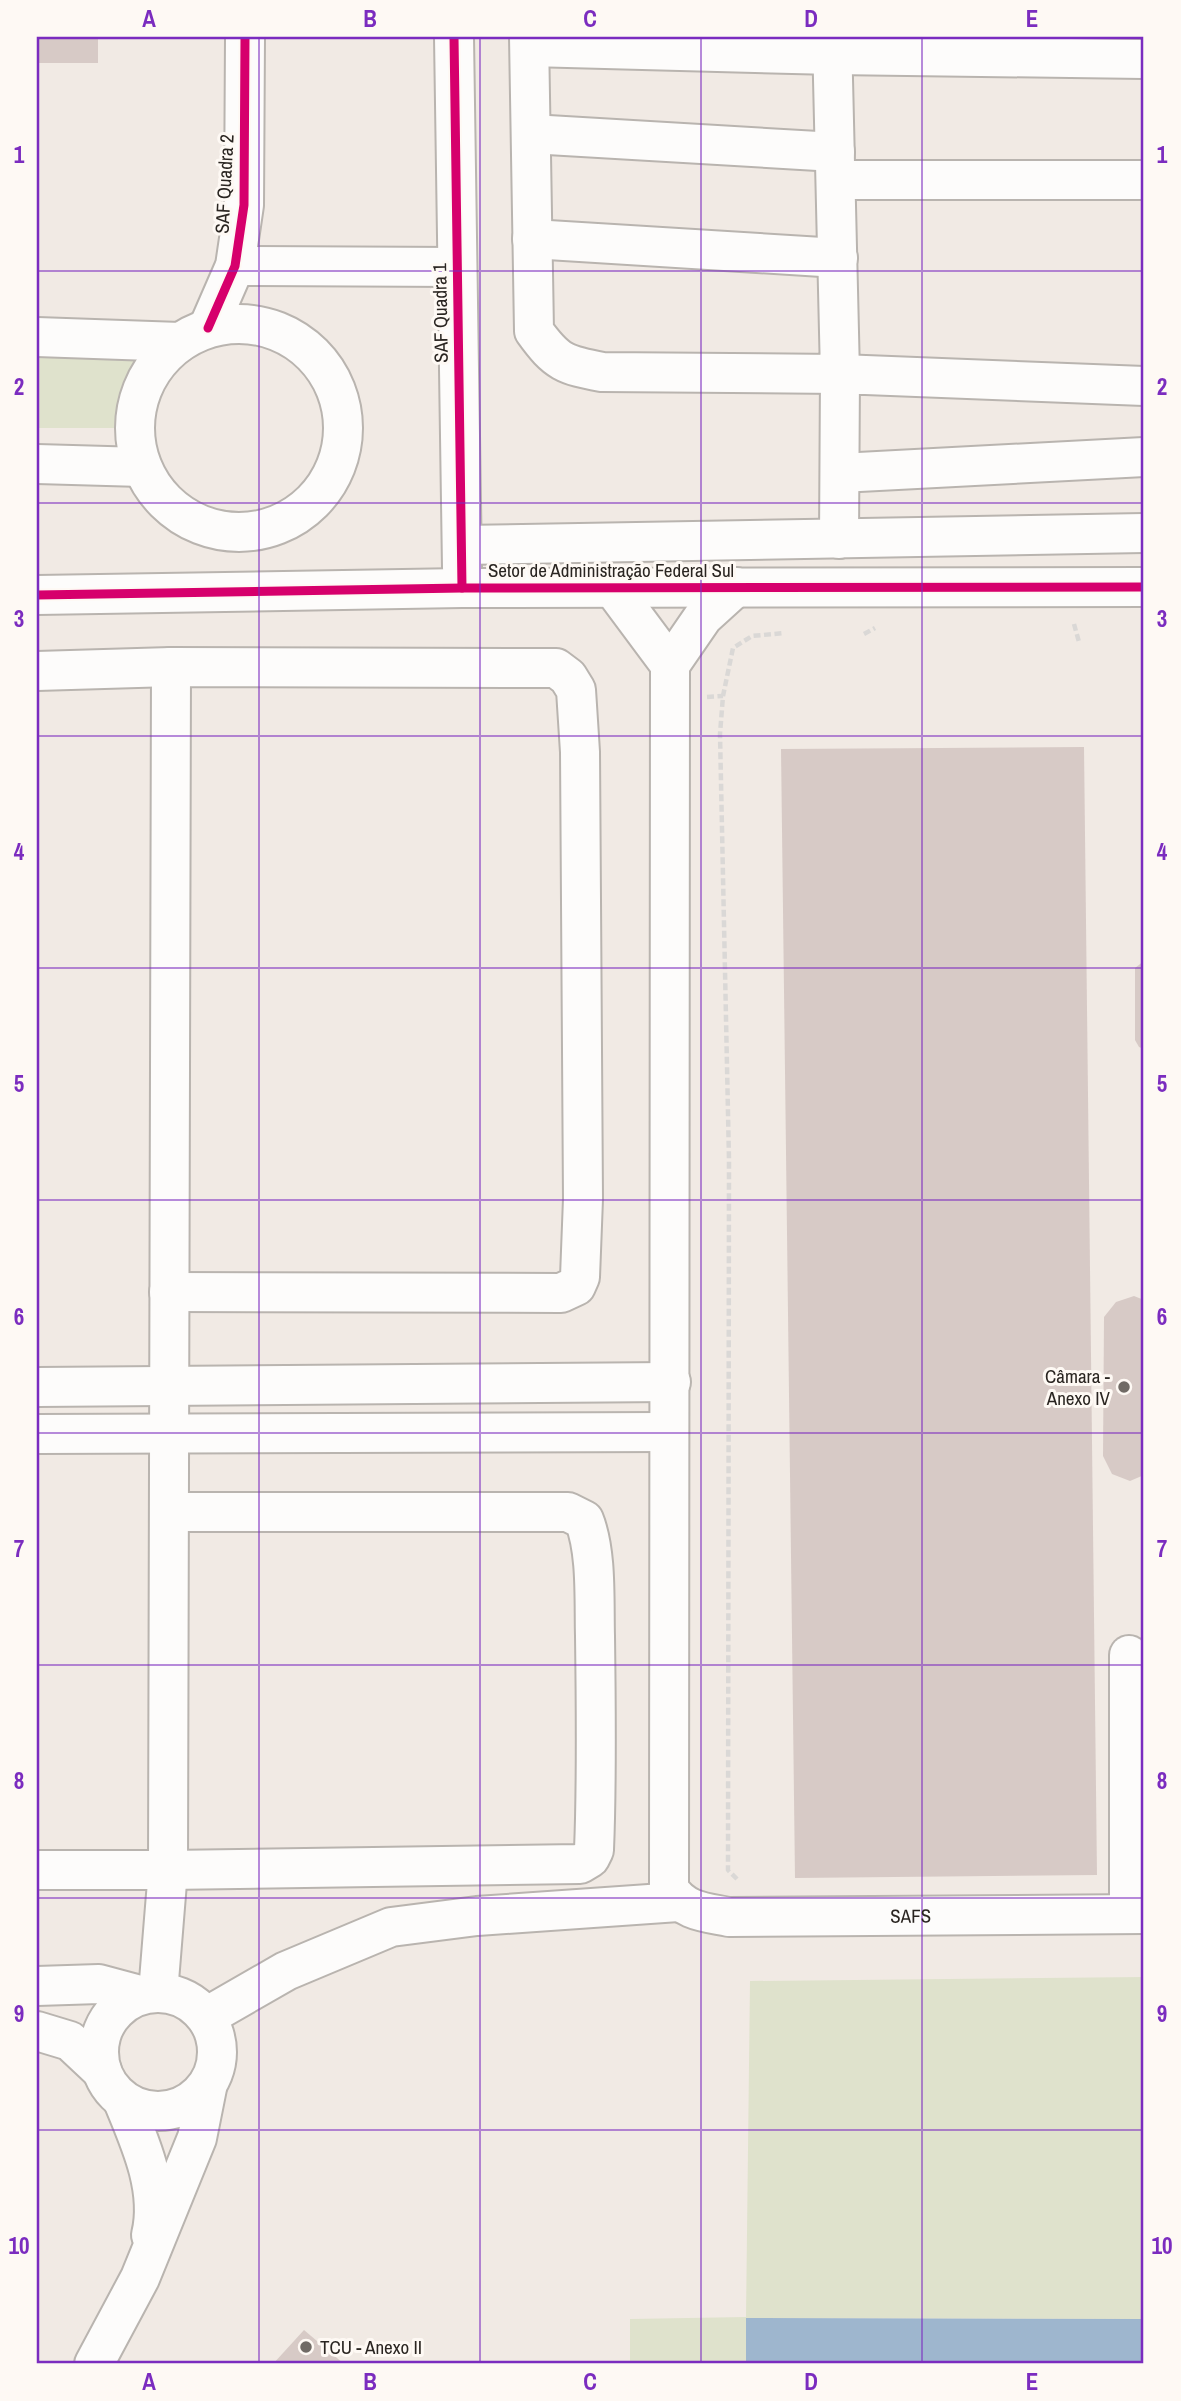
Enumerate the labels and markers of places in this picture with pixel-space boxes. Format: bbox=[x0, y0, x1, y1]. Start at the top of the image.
place label: Câmara - Anexo IV bbox=[1045, 1363, 1111, 1411]
marker: Câmara - Anexo IV bbox=[1116, 1379, 1132, 1395]
place label: TCU - Anexo II bbox=[320, 2334, 422, 2360]
marker: TCU - Anexo II bbox=[298, 2339, 314, 2355]

